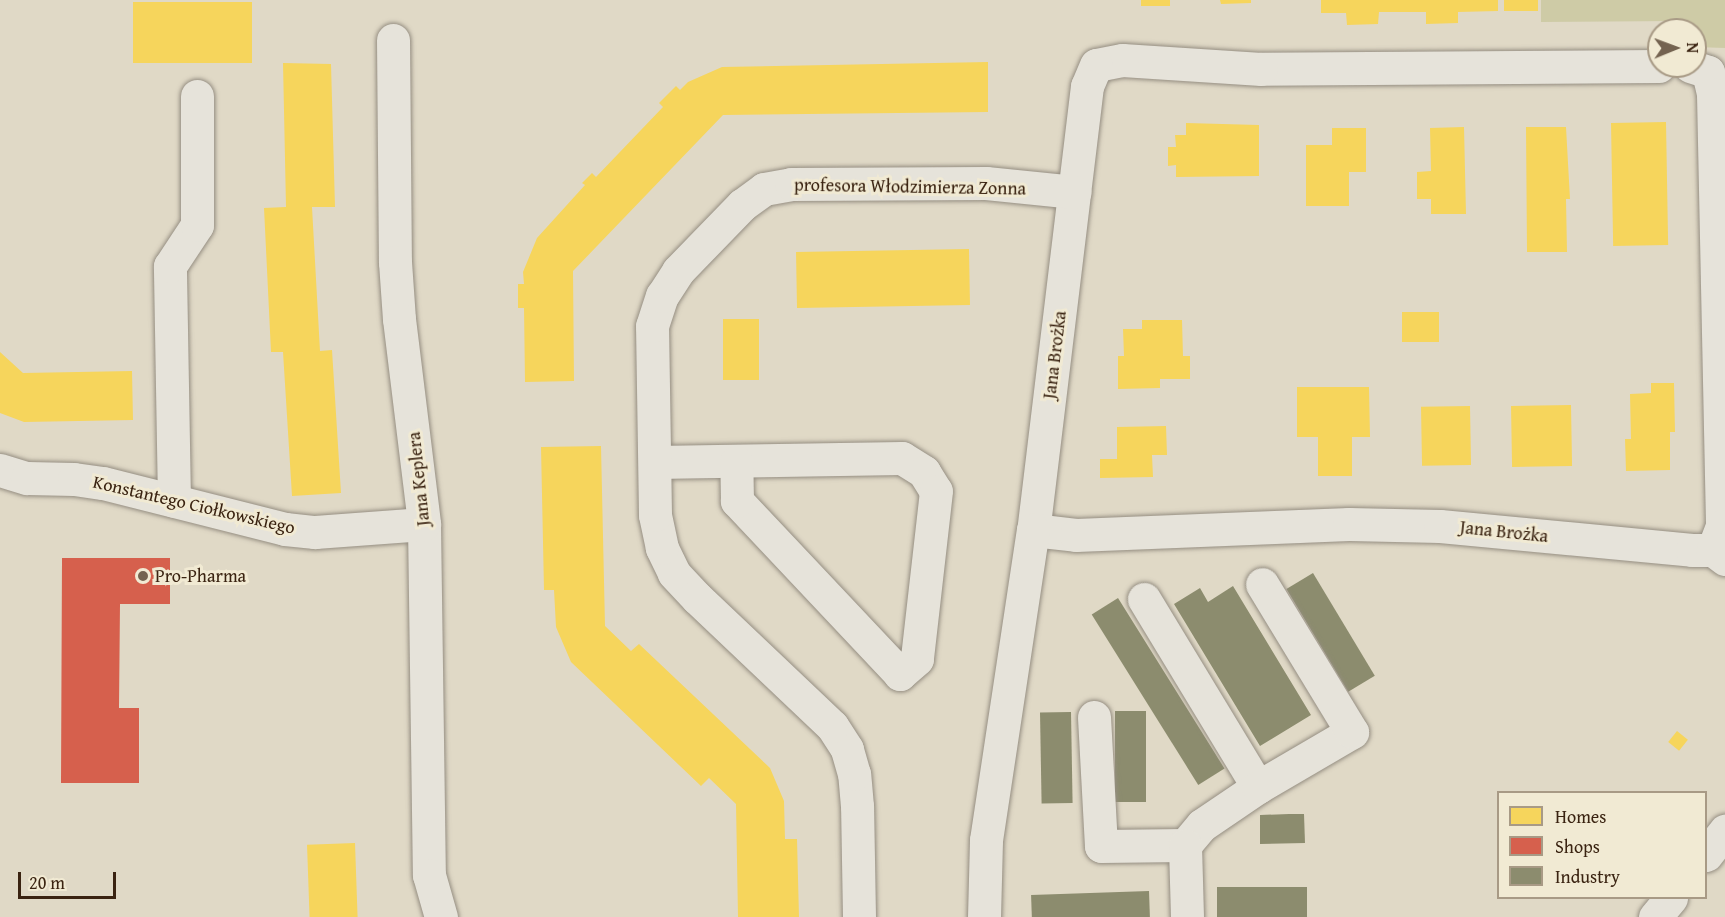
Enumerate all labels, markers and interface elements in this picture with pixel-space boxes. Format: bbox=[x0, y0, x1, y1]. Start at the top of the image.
north arrow bbox=[1647, 18, 1707, 78]
text: N bbox=[1681, 42, 1705, 53]
street label: profesora Włodzimierza Zonna bbox=[794, 174, 1026, 200]
street label: Jana Brożka bbox=[1039, 310, 1071, 400]
street label: Jana Keplera bbox=[403, 431, 435, 527]
street label: Konstantego Ciołkowskiego bbox=[91, 471, 297, 539]
street label: Jana Brożka bbox=[1459, 517, 1549, 547]
place label: Pro-Pharma bbox=[155, 565, 246, 587]
marker: Pro-Pharma bbox=[136, 569, 150, 583]
legend bbox=[1497, 791, 1707, 899]
text: Homes bbox=[1555, 803, 1606, 830]
text: Shops bbox=[1555, 833, 1600, 860]
scale bar bbox=[21, 860, 118, 898]
text: Industry bbox=[1555, 863, 1620, 890]
text: 20 m bbox=[29, 869, 65, 896]

